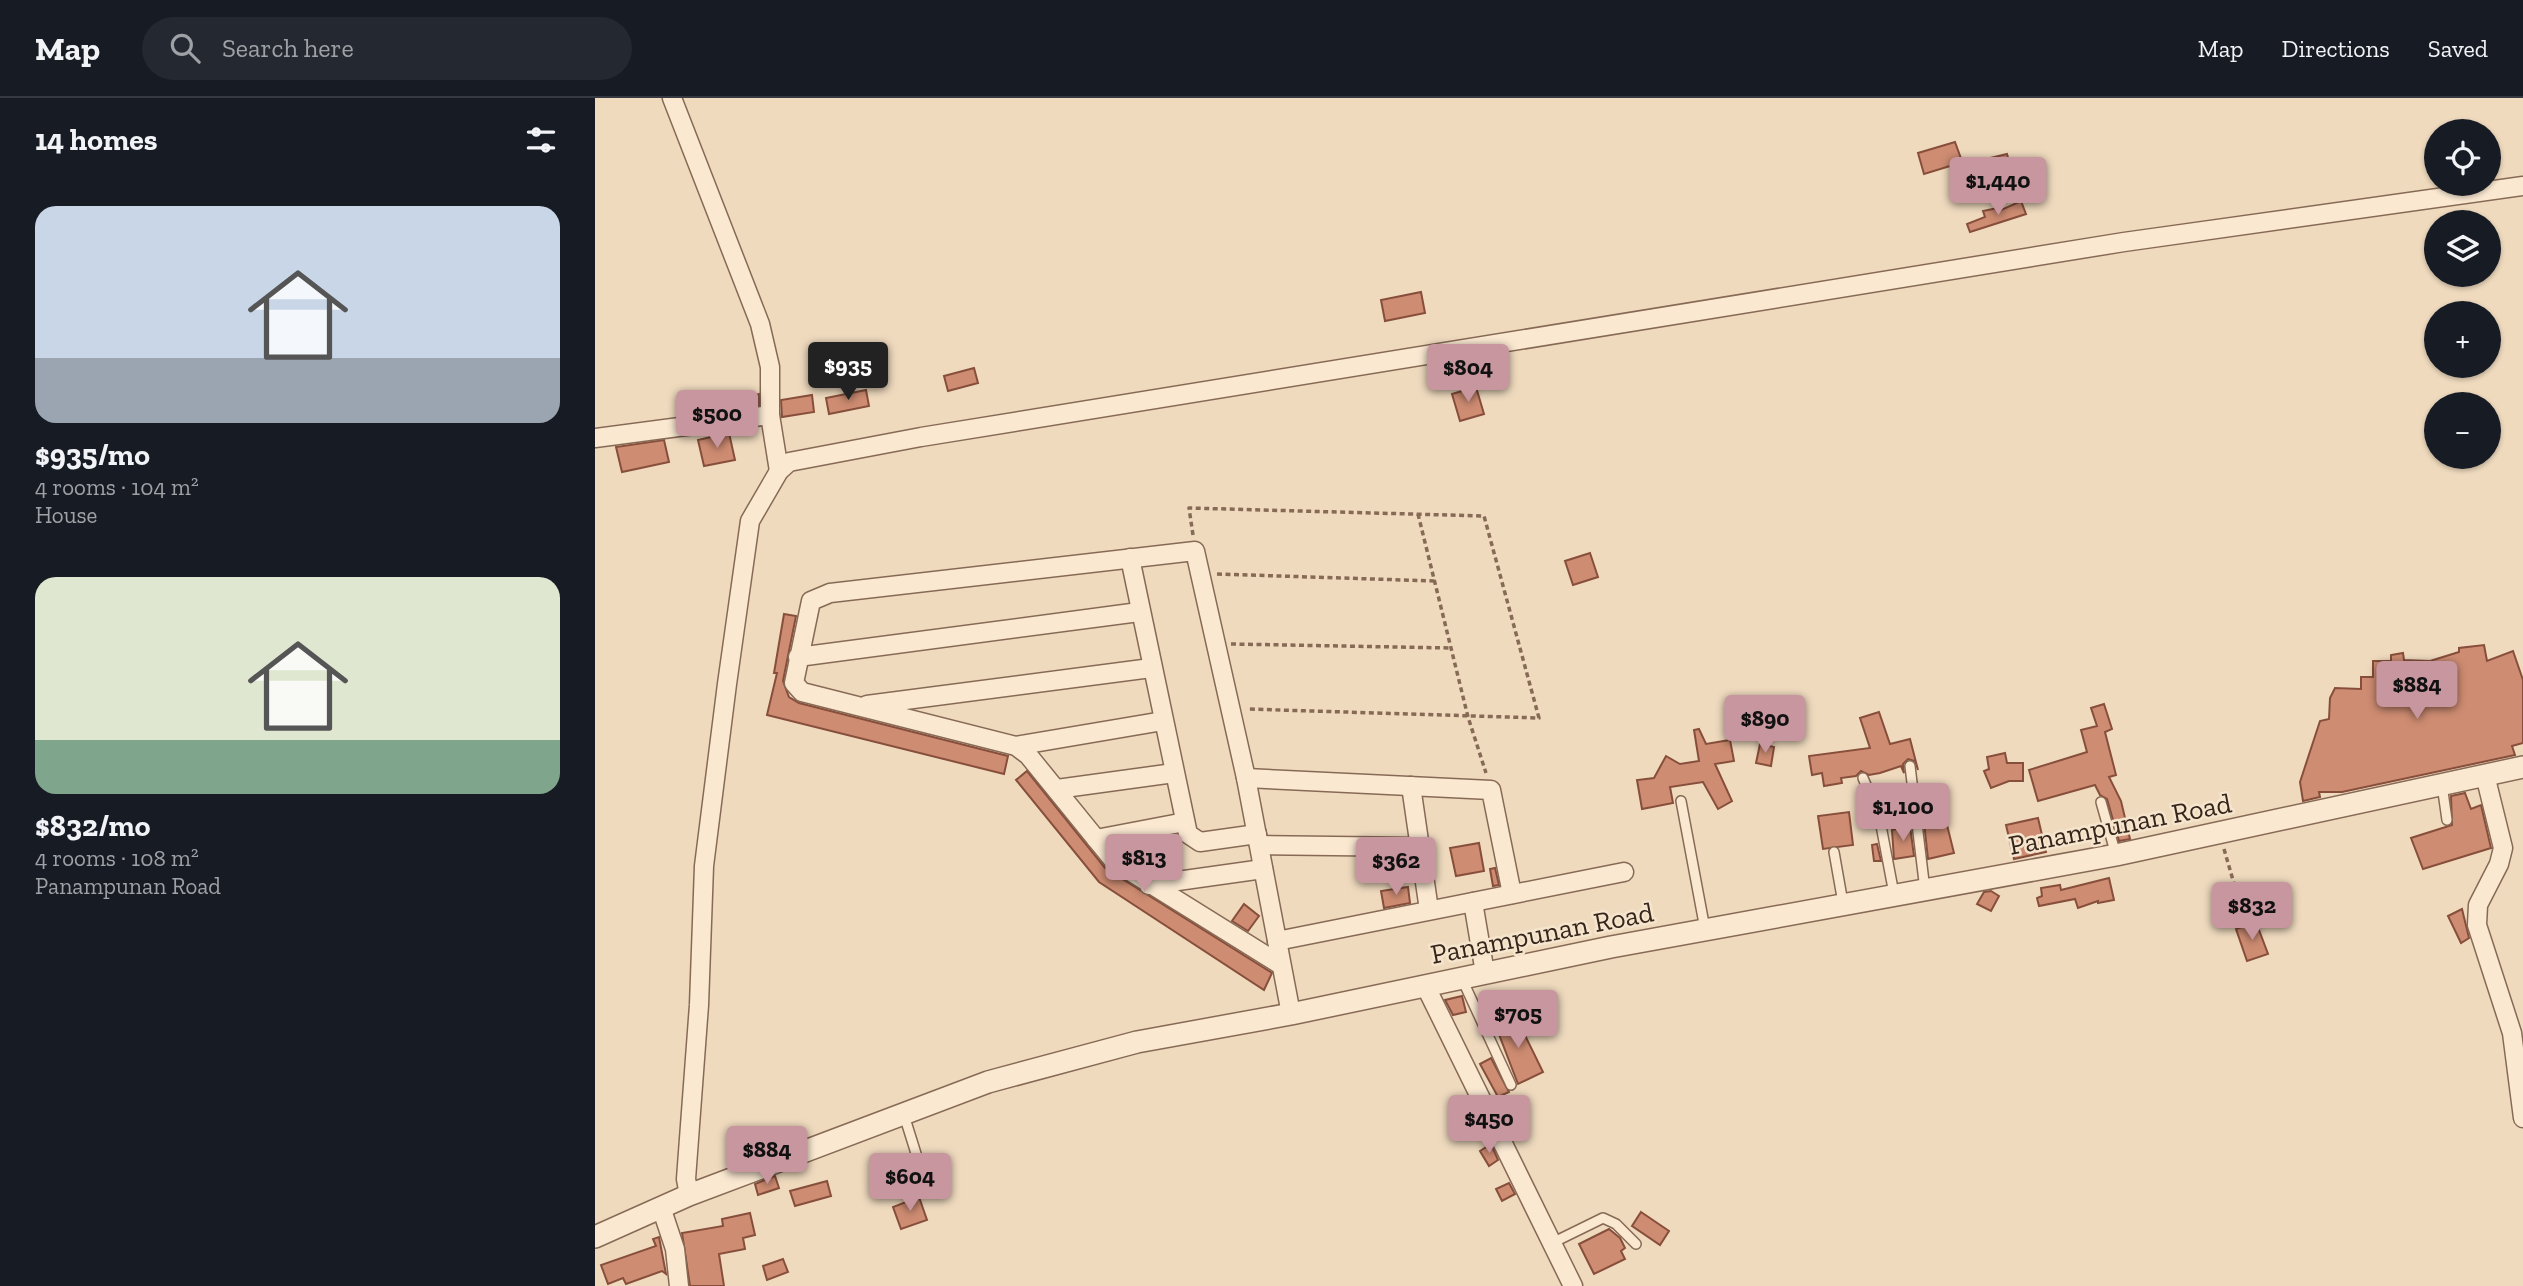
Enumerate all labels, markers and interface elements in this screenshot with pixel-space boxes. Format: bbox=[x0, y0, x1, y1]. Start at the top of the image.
search box bbox=[142, 17, 632, 80]
text: Map bbox=[35, 29, 100, 68]
icon: search bbox=[166, 29, 204, 67]
text: Search here bbox=[222, 32, 354, 64]
text: Map bbox=[2198, 34, 2244, 63]
text: Directions bbox=[2282, 34, 2390, 63]
text: Saved bbox=[2428, 34, 2488, 63]
map controls bbox=[2424, 119, 2501, 469]
button: locate bbox=[2424, 119, 2501, 196]
icon: filters bbox=[522, 121, 560, 159]
text: 14 homes bbox=[35, 122, 158, 158]
pin: $1,440 bbox=[1941, 158, 2055, 217]
text: $1,440 bbox=[1965, 166, 2031, 194]
button: layers bbox=[2424, 210, 2501, 287]
icon: home bbox=[235, 252, 361, 378]
button: + bbox=[2424, 301, 2501, 378]
pin: $935 bbox=[807, 342, 889, 402]
pin: $804 bbox=[1427, 344, 1509, 404]
text: $935 bbox=[824, 351, 872, 379]
text: $804 bbox=[1443, 353, 1493, 381]
pin: $500 bbox=[676, 390, 758, 450]
button: − bbox=[2424, 392, 2501, 469]
text: $500 bbox=[692, 399, 742, 427]
text: $935/mo bbox=[35, 437, 150, 473]
text: 4 rooms · 104 m² bbox=[35, 473, 199, 501]
text: House bbox=[35, 501, 97, 529]
icon: home bbox=[235, 623, 361, 749]
pin: $884 bbox=[2376, 662, 2458, 721]
text: $884 bbox=[2392, 670, 2442, 698]
pin: $890 bbox=[1724, 696, 1806, 755]
text: $890 bbox=[1740, 704, 1790, 732]
pin: $1,100 bbox=[1846, 784, 1960, 843]
street label: Panampunan Road bbox=[2006, 786, 2234, 862]
text: $1,100 bbox=[1872, 792, 1934, 820]
text: $832/mo bbox=[35, 808, 150, 844]
pin: $813 bbox=[1103, 834, 1185, 894]
pin: $362 bbox=[1355, 838, 1437, 897]
text: $813 bbox=[1121, 843, 1167, 871]
text: 4 rooms · 108 m² bbox=[35, 844, 199, 872]
text: $362 bbox=[1372, 846, 1420, 874]
text: Panampunan Road bbox=[35, 872, 221, 900]
pin: $832 bbox=[2211, 882, 2293, 942]
text: $832 bbox=[2228, 891, 2276, 919]
street label: Panampunan Road bbox=[1428, 895, 1656, 971]
pin: $705 bbox=[1477, 990, 1559, 1050]
text: $705 bbox=[1494, 999, 1542, 1027]
pin: $450 bbox=[1448, 1096, 1530, 1155]
text: $450 bbox=[1464, 1104, 1514, 1132]
pin: $884 bbox=[726, 1126, 808, 1186]
text: $884 bbox=[742, 1135, 792, 1163]
pin: $604 bbox=[869, 1154, 951, 1213]
text: $604 bbox=[885, 1162, 935, 1190]

